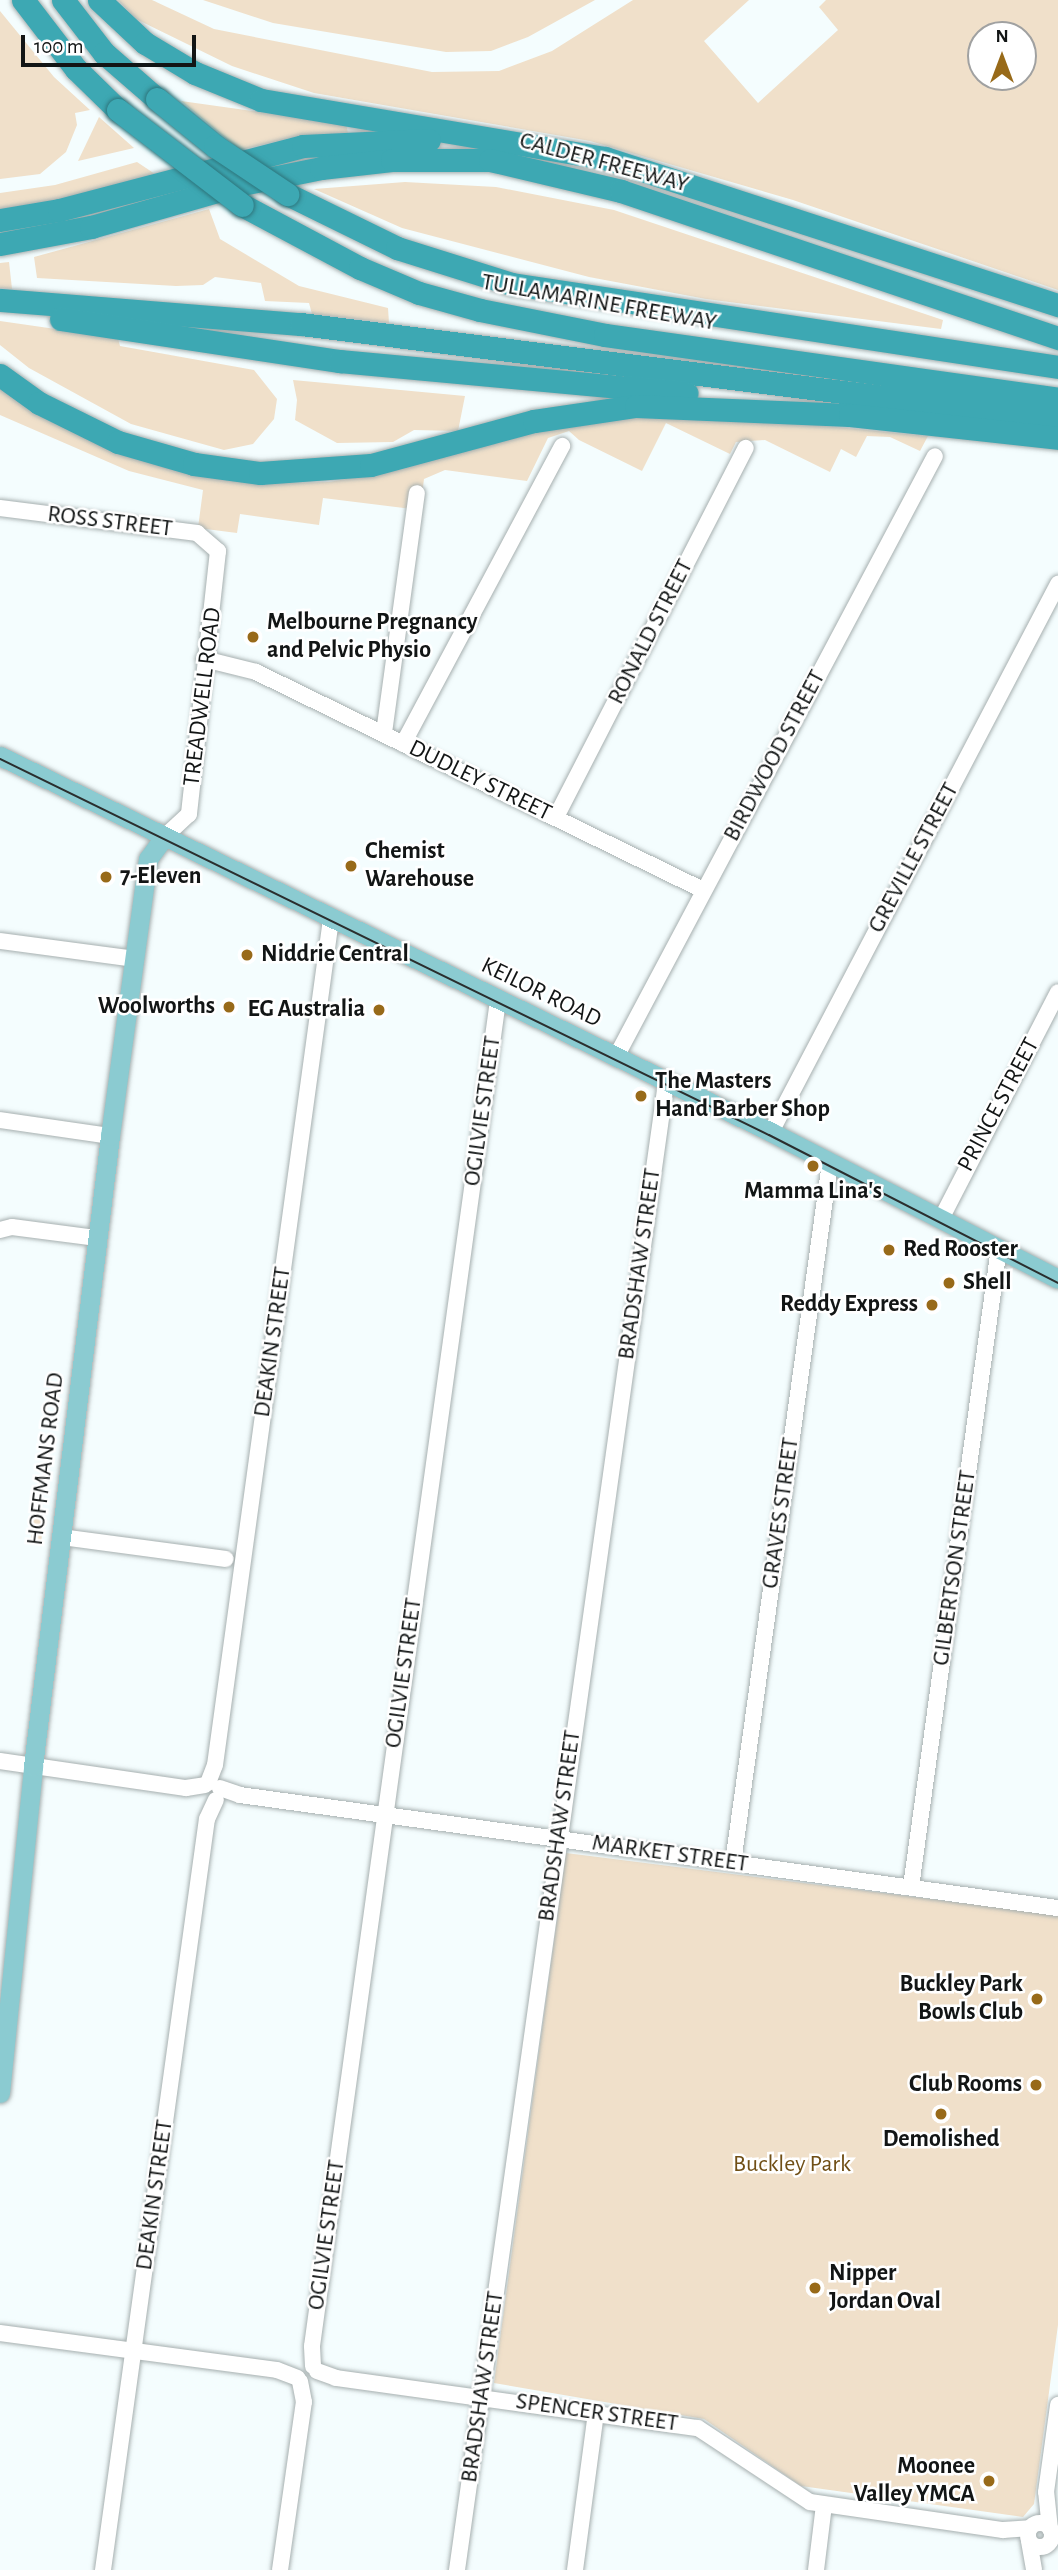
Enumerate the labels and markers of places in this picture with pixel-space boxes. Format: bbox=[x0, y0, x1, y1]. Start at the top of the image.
place label: Melbourne Pregnancy and Pelvic Physio bbox=[267, 609, 477, 665]
marker: Melbourne Pregnancy and Pelvic Physio bbox=[245, 629, 261, 645]
place label: Chemist Warehouse bbox=[365, 838, 474, 894]
marker: Chemist Warehouse bbox=[343, 858, 359, 874]
place label: 7-Eleven bbox=[120, 863, 201, 891]
marker: 7-Eleven bbox=[98, 869, 114, 885]
place label: Niddrie Central bbox=[261, 941, 409, 969]
marker: Niddrie Central bbox=[239, 947, 255, 963]
place label: Woolworths bbox=[98, 993, 215, 1021]
place label: EG Australia bbox=[248, 996, 365, 1024]
marker: Woolworths bbox=[221, 999, 237, 1015]
marker: EG Australia bbox=[371, 1002, 387, 1018]
place label: The Masters Hand Barber Shop bbox=[655, 1068, 830, 1124]
marker: The Masters Hand Barber Shop bbox=[633, 1088, 649, 1104]
marker: Mamma Lina's bbox=[805, 1158, 821, 1174]
place label: Mamma Lina's bbox=[744, 1178, 882, 1206]
place label: Red Rooster bbox=[903, 1236, 1018, 1264]
marker: Red Rooster bbox=[881, 1242, 897, 1258]
place label: Shell bbox=[963, 1269, 1011, 1297]
marker: Shell bbox=[941, 1275, 957, 1291]
place label: Reddy Express bbox=[780, 1291, 918, 1319]
marker: Reddy Express bbox=[924, 1297, 940, 1313]
place label: Buckley Park Bowls Club bbox=[899, 1971, 1023, 2027]
marker: Buckley Park Bowls Club bbox=[1029, 1991, 1045, 2007]
place label: Club Rooms bbox=[909, 2071, 1022, 2099]
marker: Club Rooms bbox=[1028, 2077, 1044, 2093]
marker: Demolished bbox=[933, 2106, 949, 2122]
place label: Demolished bbox=[883, 2126, 999, 2154]
place label: Nipper Jordan Oval bbox=[829, 2260, 941, 2316]
marker: Nipper Jordan Oval bbox=[807, 2280, 823, 2296]
place label: Moonee Valley YMCA bbox=[853, 2453, 975, 2509]
marker: Moonee Valley YMCA bbox=[981, 2473, 997, 2489]

